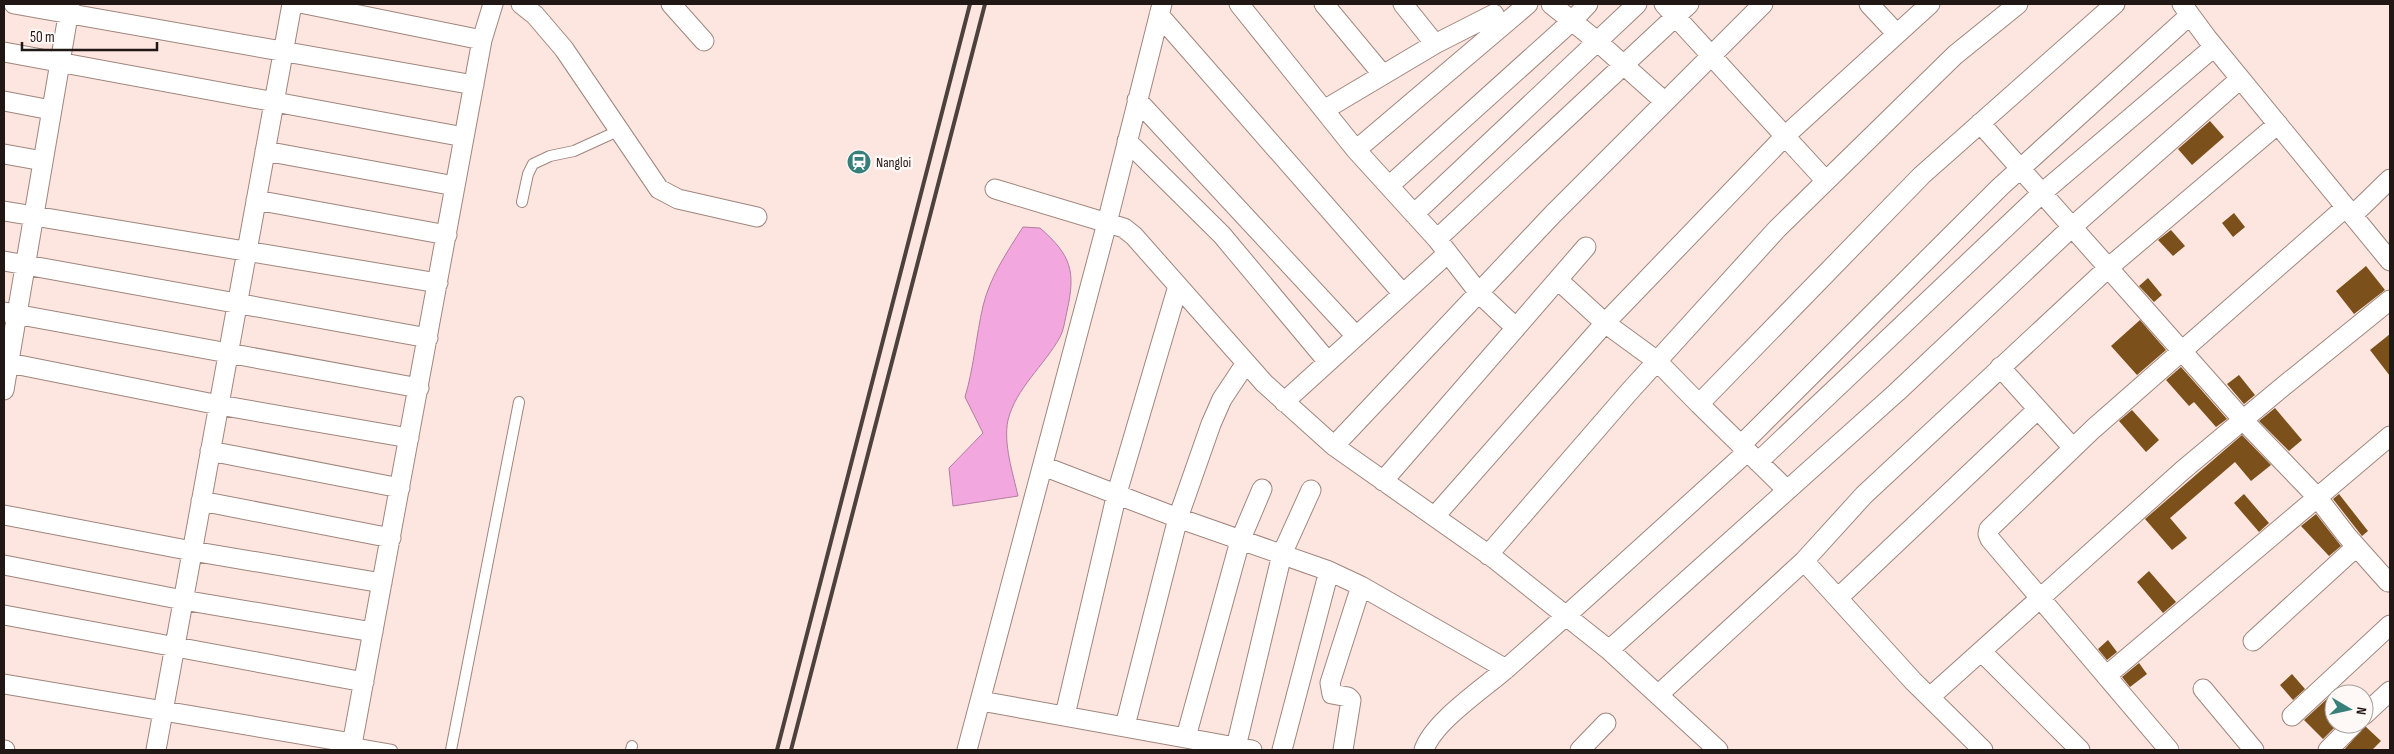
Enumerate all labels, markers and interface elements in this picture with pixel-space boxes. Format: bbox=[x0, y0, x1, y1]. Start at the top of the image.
scale bar bbox=[22, 20, 158, 52]
text: 50 m bbox=[30, 28, 55, 47]
station icon: Nangloi bbox=[846, 149, 872, 175]
place label: Nangloi bbox=[876, 154, 911, 171]
north arrow bbox=[2324, 684, 2374, 734]
text: N bbox=[2352, 706, 2370, 716]

